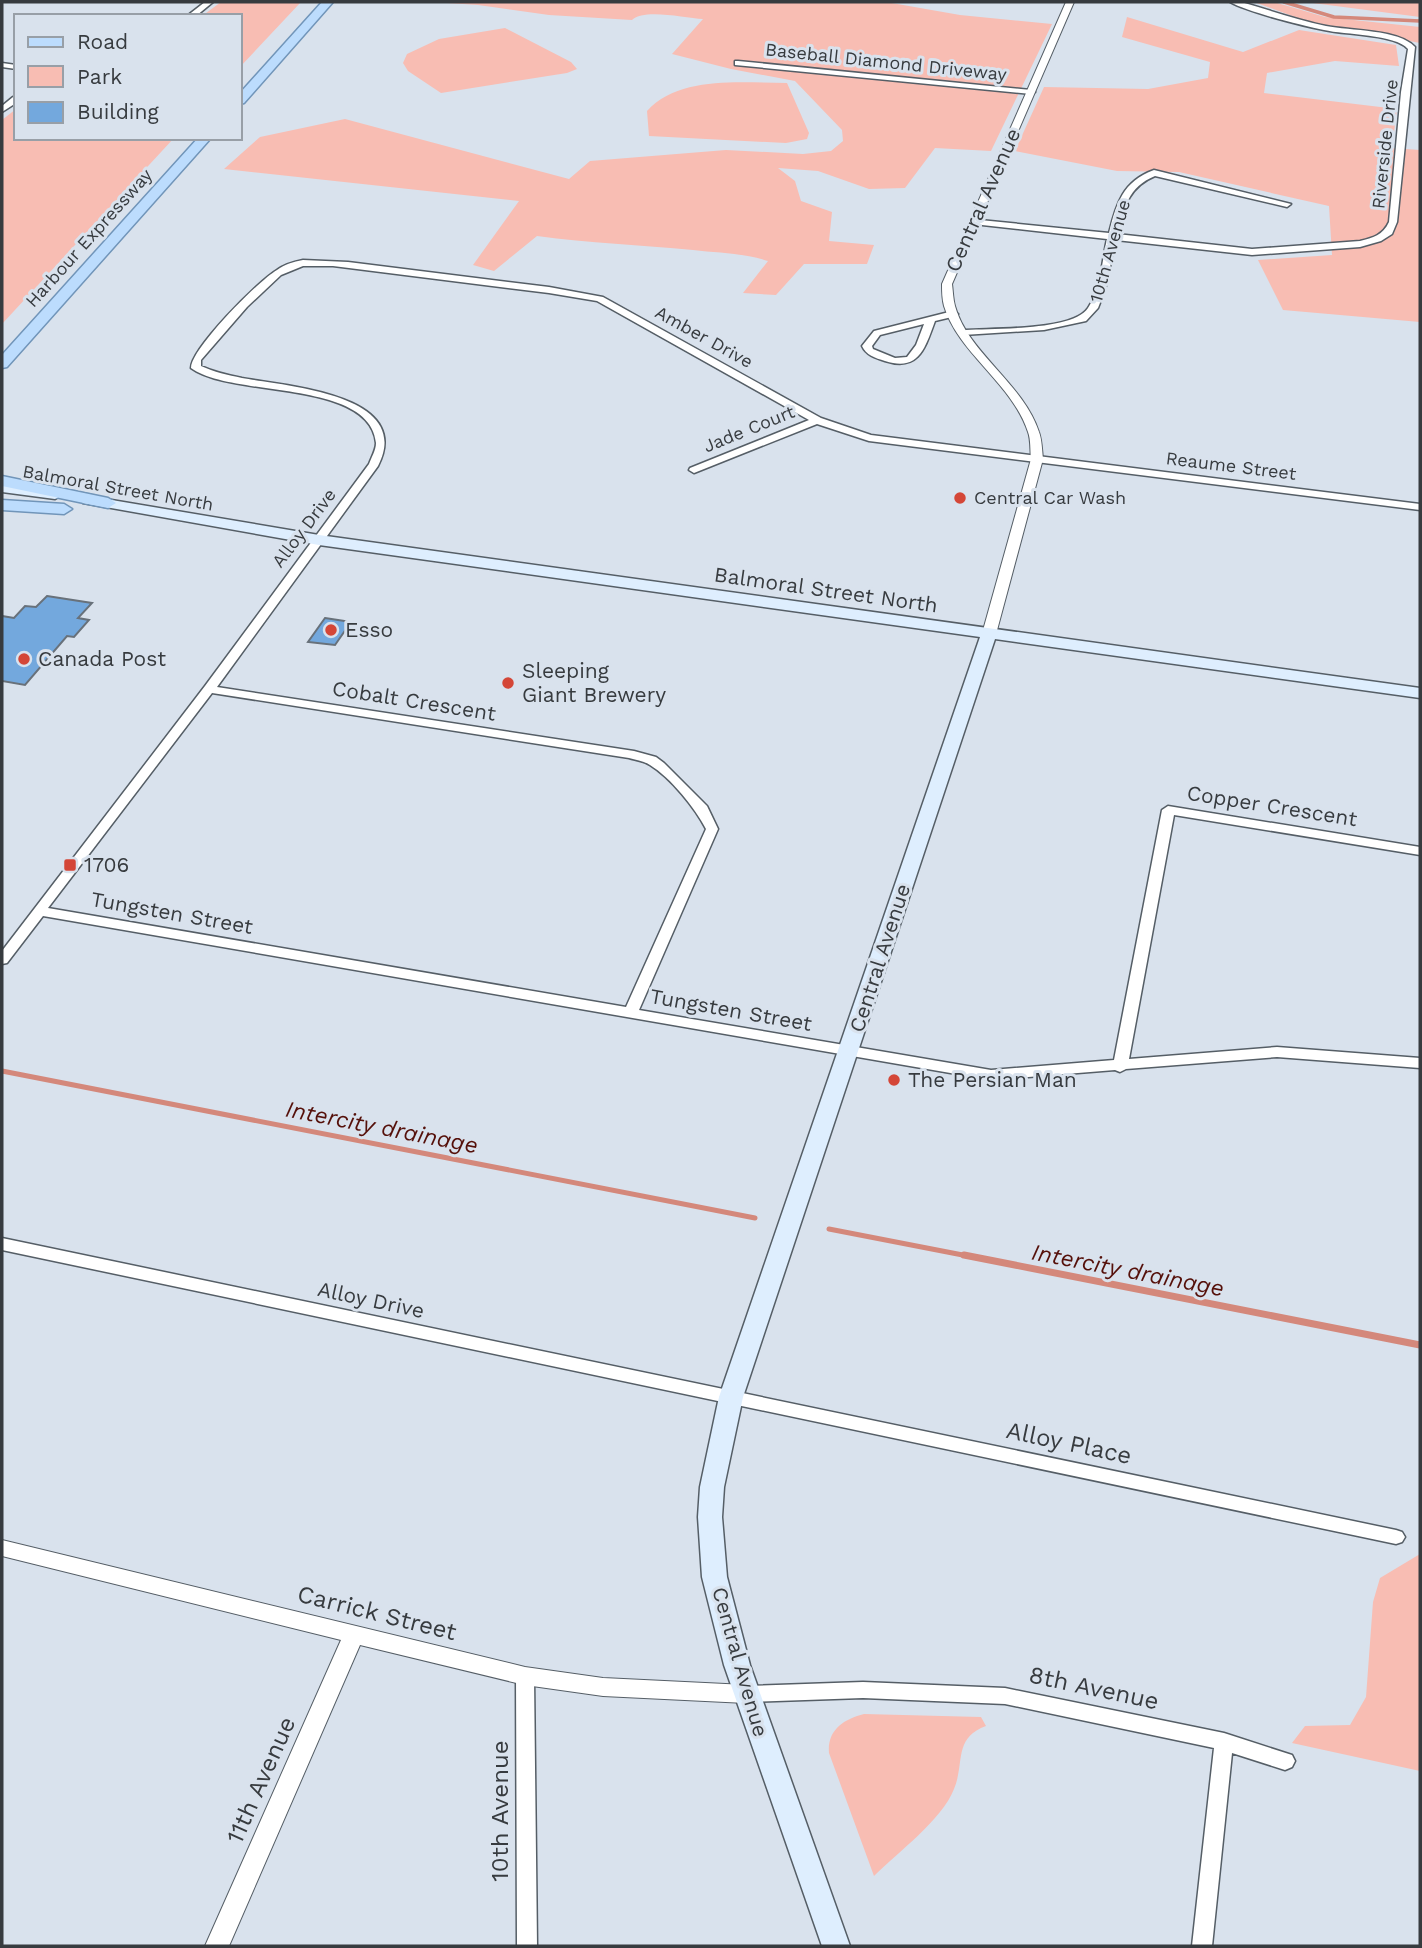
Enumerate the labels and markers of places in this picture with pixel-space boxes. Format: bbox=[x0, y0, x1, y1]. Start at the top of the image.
place label: Central Car Wash bbox=[974, 487, 1126, 508]
marker: Central Car Wash bbox=[952, 490, 968, 506]
place label: Esso bbox=[345, 617, 393, 642]
marker: Esso bbox=[323, 622, 339, 638]
place label: Canada Post bbox=[38, 646, 166, 671]
marker: Canada Post bbox=[16, 651, 32, 667]
place label: Sleeping Giant Brewery bbox=[522, 658, 666, 707]
marker: Sleeping Giant Brewery bbox=[500, 675, 516, 691]
place label: 1706 bbox=[84, 852, 129, 877]
marker: 1706 bbox=[62, 857, 78, 873]
place label: The Persian Man bbox=[908, 1067, 1077, 1092]
marker: The Persian Man bbox=[886, 1072, 902, 1088]

